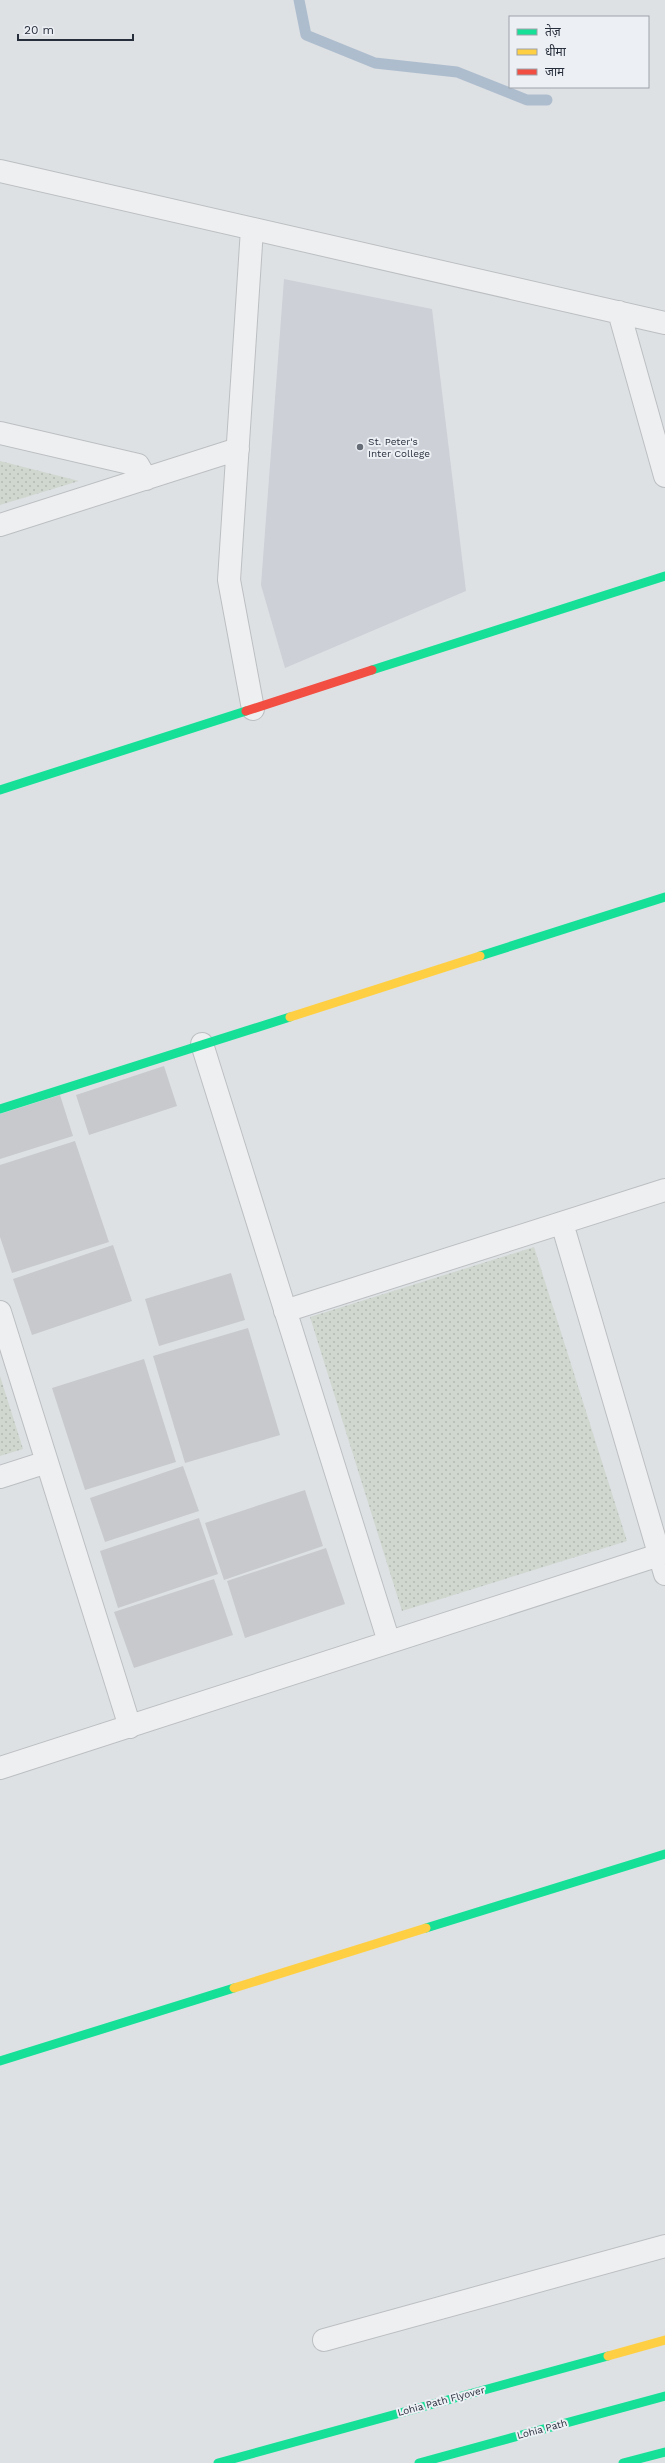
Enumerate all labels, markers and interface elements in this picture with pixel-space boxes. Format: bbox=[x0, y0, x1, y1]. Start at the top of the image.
scale bar bbox=[18, 16, 133, 42]
legend bbox=[509, 16, 649, 88]
text: 20 m bbox=[24, 23, 54, 37]
text: तेज़ bbox=[545, 24, 562, 39]
text: धीमा bbox=[545, 44, 567, 59]
text: जाम bbox=[545, 65, 565, 79]
place label: St. Peter's Inter College bbox=[368, 436, 430, 459]
marker: St. Peter's Inter College bbox=[355, 442, 365, 452]
street label: Lohia Path Flyover bbox=[396, 2384, 486, 2418]
street label: Lohia Path bbox=[516, 2417, 568, 2441]

